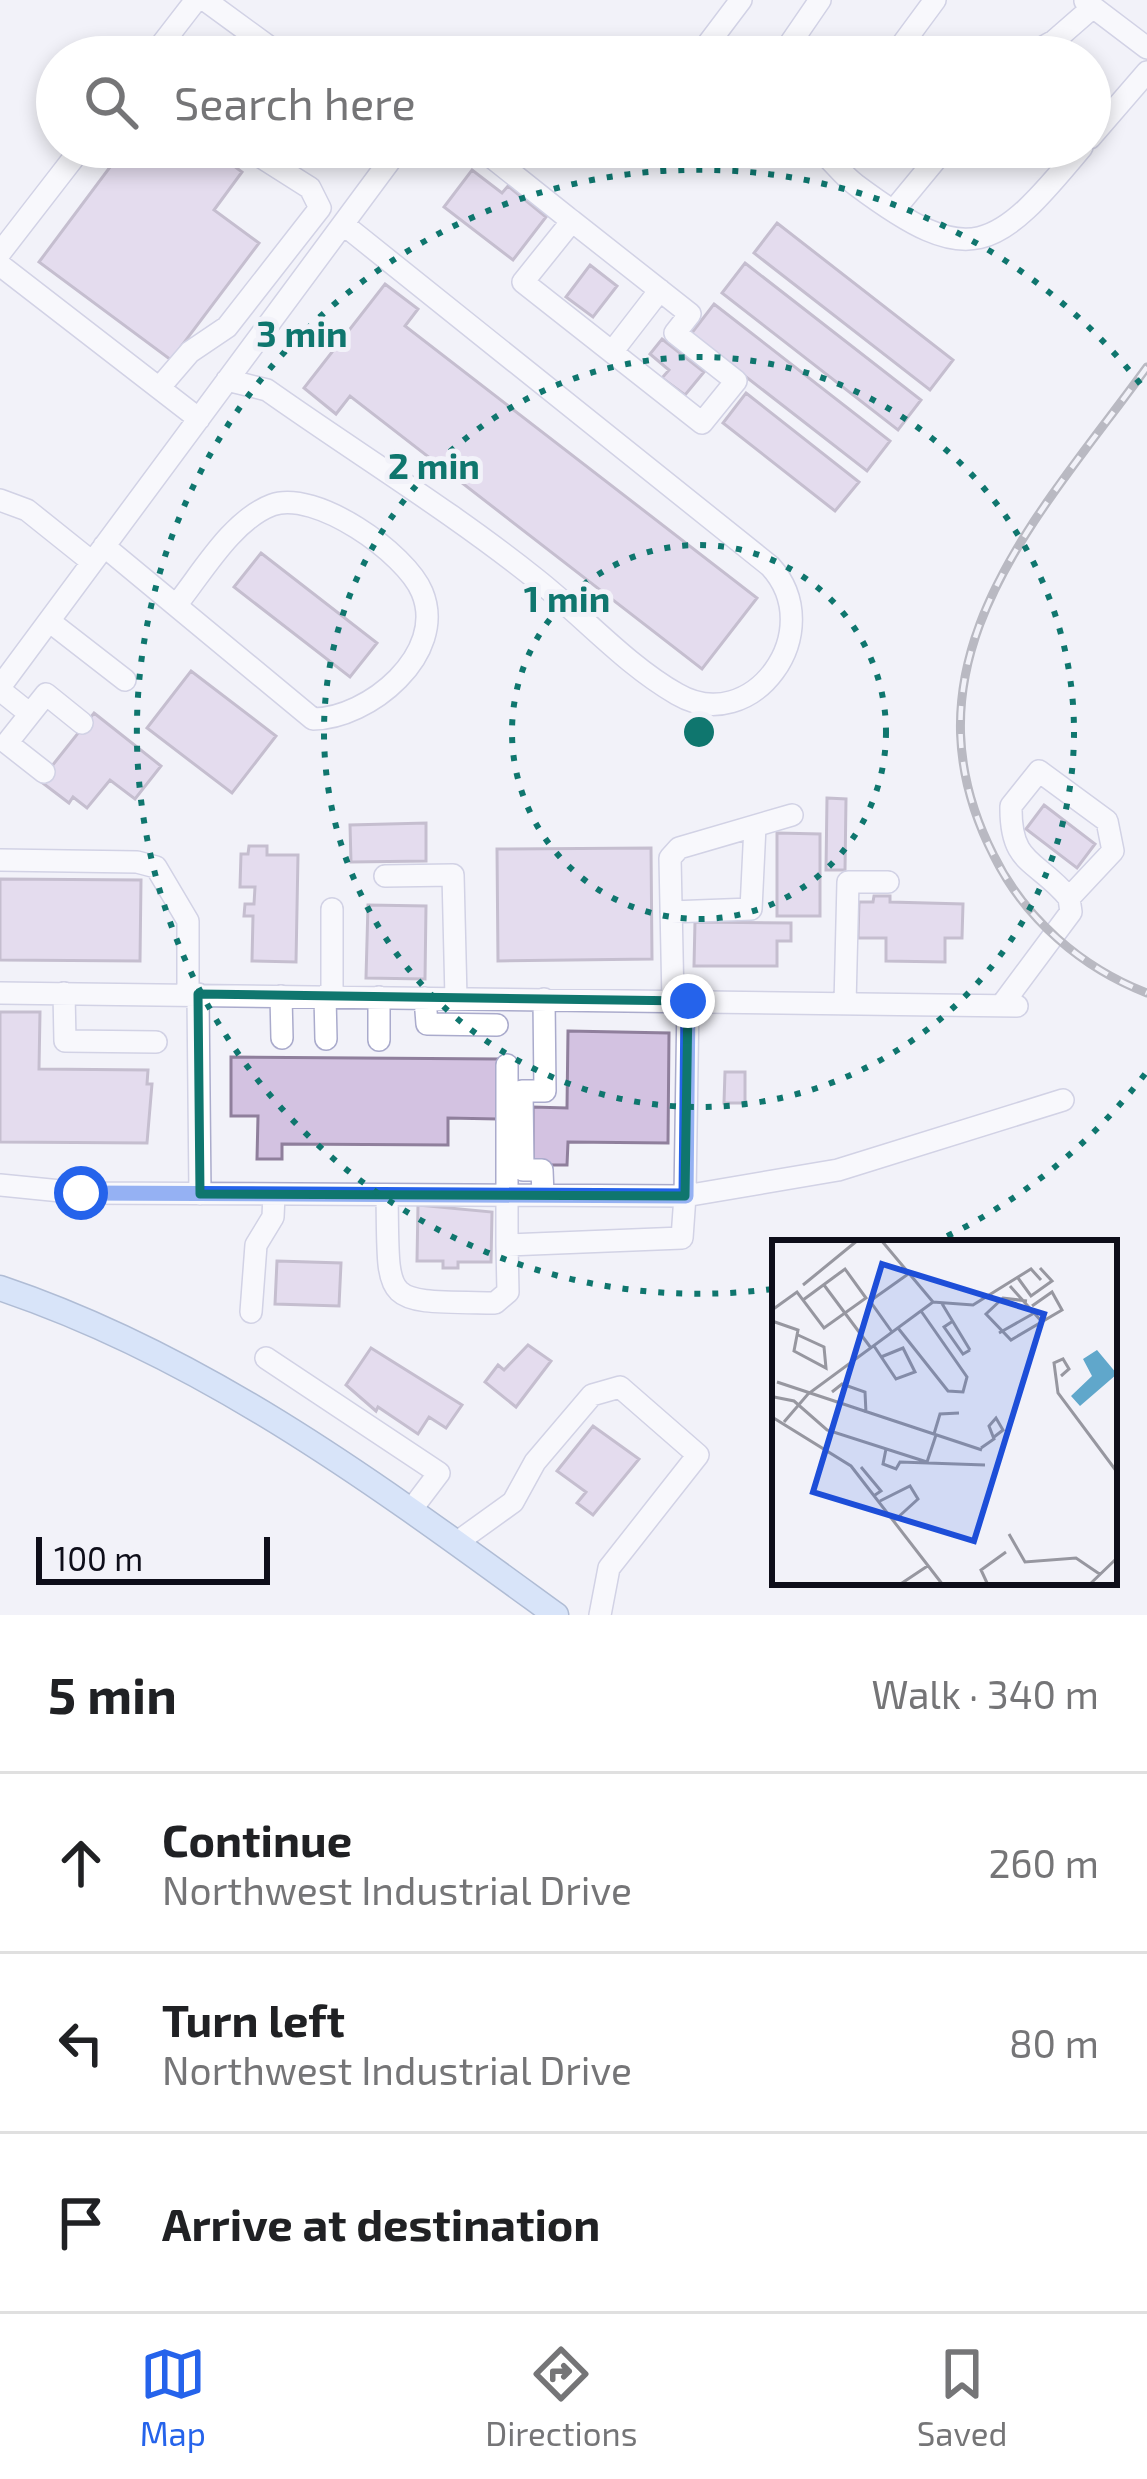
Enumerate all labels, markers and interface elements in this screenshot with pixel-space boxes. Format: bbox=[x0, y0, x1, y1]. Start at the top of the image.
search box bbox=[36, 36, 1111, 168]
icon: search bbox=[78, 69, 144, 135]
text: Search here bbox=[174, 75, 416, 129]
text: 3 min bbox=[256, 311, 348, 354]
text: 2 min bbox=[388, 443, 480, 486]
text: 1 min bbox=[524, 576, 610, 619]
centre of rings bbox=[678, 711, 720, 753]
route end bbox=[661, 974, 715, 1028]
route start bbox=[54, 1166, 108, 1220]
inset map bbox=[772, 1240, 1117, 1585]
scale bar bbox=[36, 1531, 270, 1584]
text: 100 m bbox=[54, 1538, 143, 1578]
text: 5 min bbox=[48, 1663, 177, 1724]
text: Walk · 340 m bbox=[871, 1670, 1099, 1717]
text: Continue bbox=[162, 1812, 352, 1866]
icon: ahead bbox=[48, 1830, 114, 1896]
text: 260 m bbox=[988, 1839, 1099, 1886]
text: Northwest Industrial Drive bbox=[162, 1866, 632, 1913]
text: Turn left bbox=[162, 1992, 345, 2046]
icon: left bbox=[48, 2010, 114, 2076]
text: 80 m bbox=[1009, 2019, 1099, 2066]
text: Northwest Industrial Drive bbox=[162, 2046, 632, 2093]
icon: arrive bbox=[48, 2190, 114, 2256]
text: Arrive at destination bbox=[162, 2196, 600, 2250]
tab: Map bbox=[140, 2341, 206, 2453]
tab: Directions bbox=[485, 2341, 637, 2453]
tab: Saved bbox=[917, 2341, 1007, 2453]

